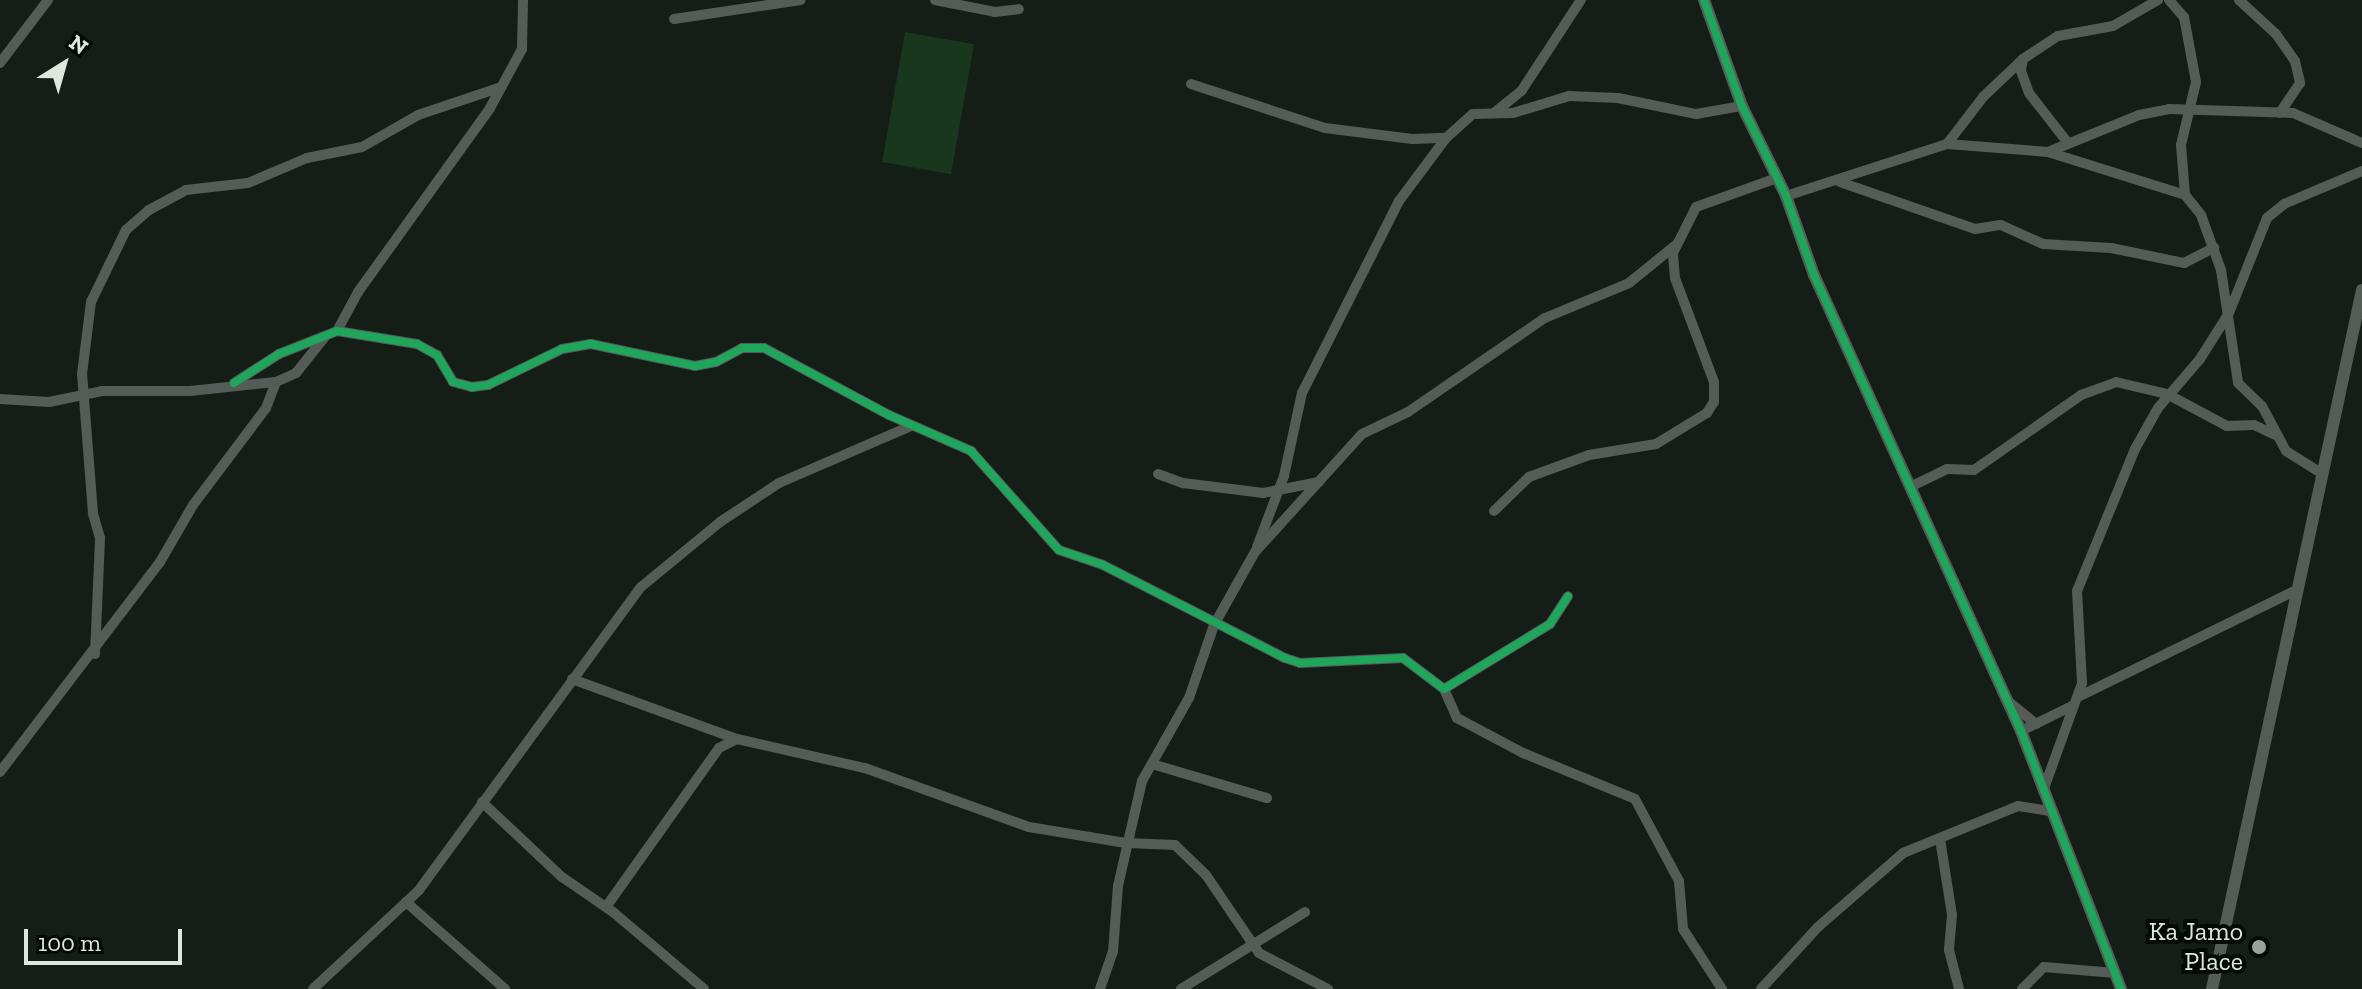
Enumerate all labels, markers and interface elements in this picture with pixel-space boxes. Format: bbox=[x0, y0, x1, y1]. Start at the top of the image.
north arrow bbox=[24, 24, 104, 104]
text: N bbox=[64, 29, 94, 60]
scale bar bbox=[28, 913, 186, 963]
place label: Ka Jamo Place bbox=[2148, 916, 2243, 978]
text: 100 m bbox=[38, 928, 101, 957]
marker: Ka Jamo Place bbox=[2250, 938, 2268, 956]

